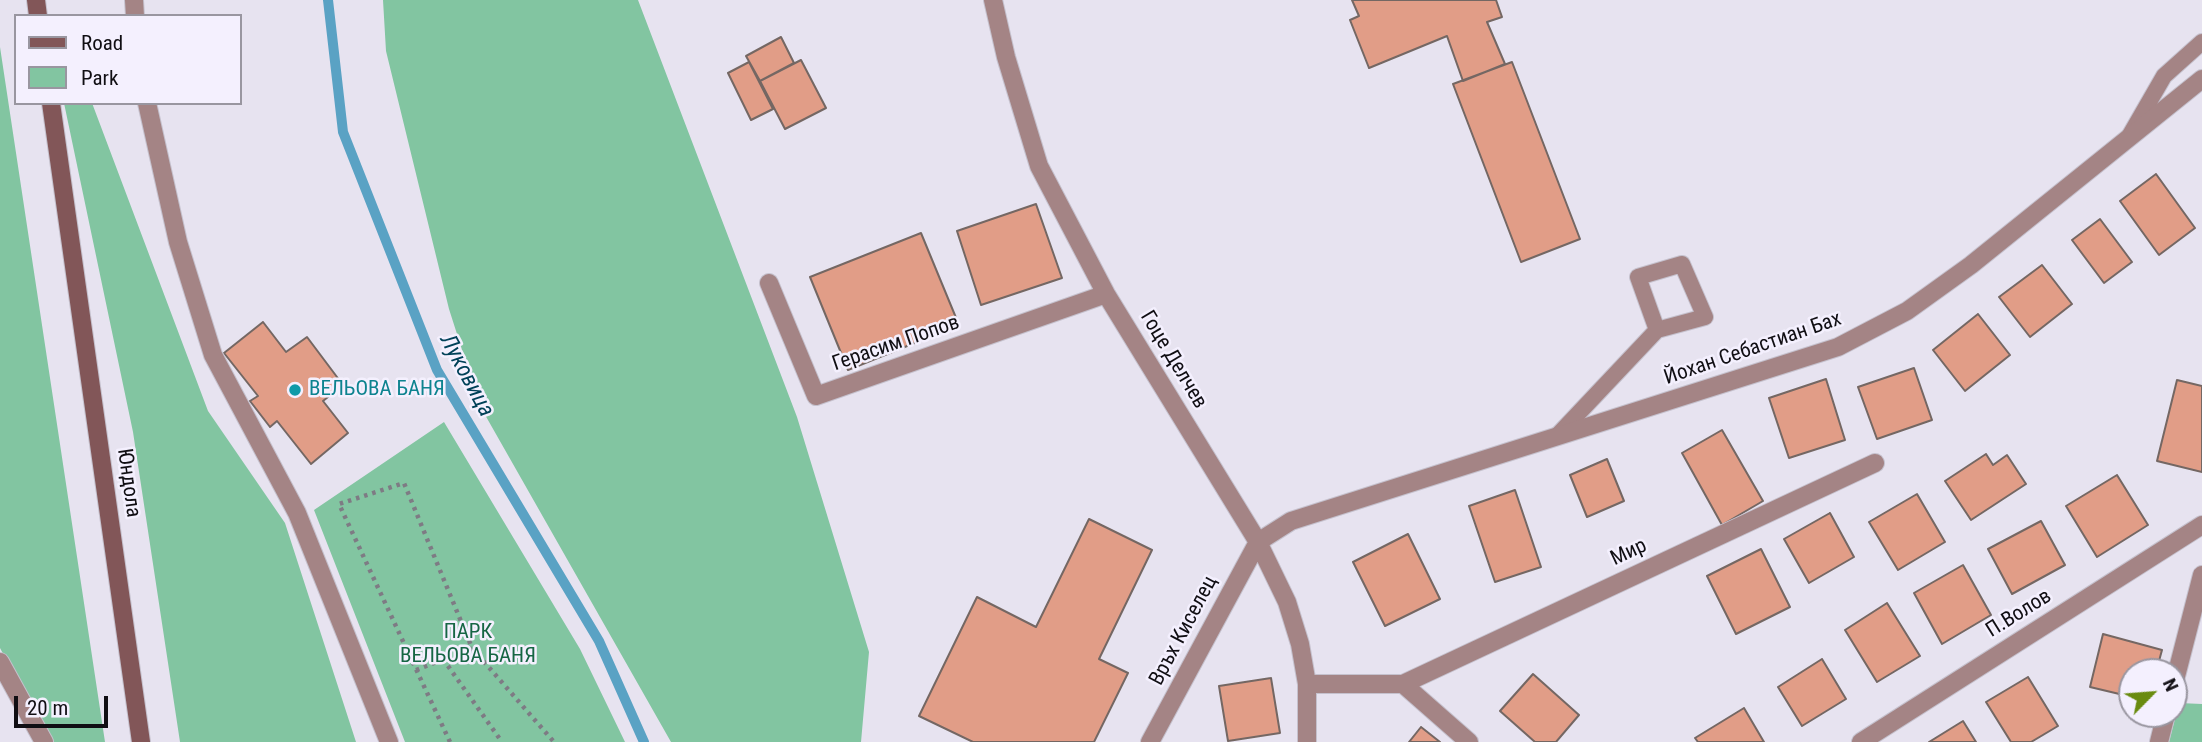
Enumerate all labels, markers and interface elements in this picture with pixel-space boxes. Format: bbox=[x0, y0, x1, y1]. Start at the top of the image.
legend bbox=[14, 14, 242, 105]
text: Road bbox=[81, 31, 123, 55]
text: Park bbox=[81, 66, 118, 90]
street label: Гоце Делчев bbox=[1134, 307, 1212, 413]
street label: Йохан Себастиан Бах bbox=[1661, 307, 1845, 391]
street label: Герасим Попов bbox=[829, 310, 963, 378]
water label: Луковица bbox=[433, 330, 499, 422]
place label: ВЕЛЬОВА БАНЯ bbox=[309, 377, 445, 403]
marker: ВЕЛЬОВА БАНЯ bbox=[287, 382, 303, 398]
street label: Юндола bbox=[111, 447, 145, 519]
street label: Мир bbox=[1607, 534, 1651, 572]
street label: Връх Киселец bbox=[1145, 572, 1223, 690]
street label: П.Волов bbox=[1982, 584, 2056, 644]
park label: ПАРК ВЕЛЬОВА БАНЯ bbox=[400, 620, 536, 670]
north arrow bbox=[2118, 658, 2188, 728]
text: N bbox=[2158, 675, 2184, 695]
scale bar bbox=[18, 682, 112, 726]
text: 20 m bbox=[27, 696, 68, 720]

